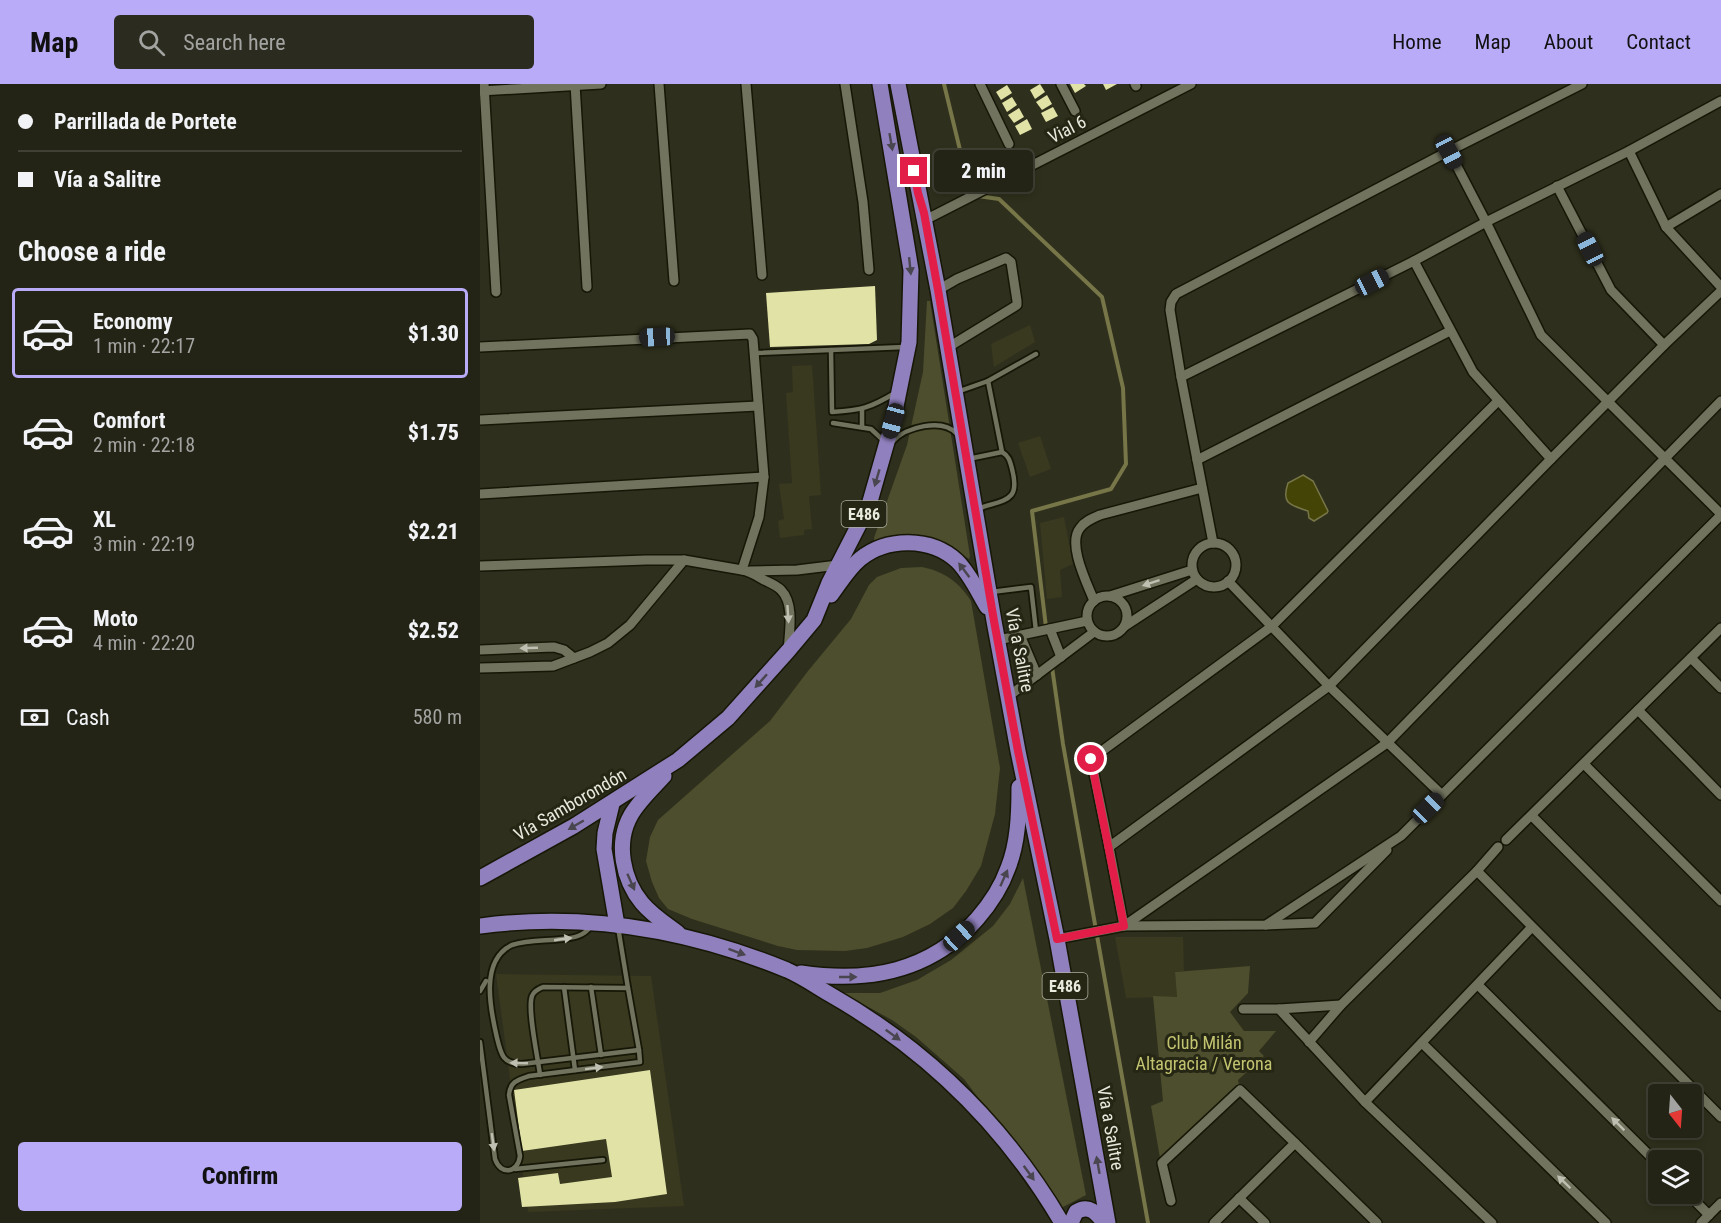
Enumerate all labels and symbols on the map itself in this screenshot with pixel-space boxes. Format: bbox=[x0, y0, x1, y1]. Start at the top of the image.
street label: Vial 6 bbox=[1044, 111, 1090, 147]
one-way arrow bbox=[886, 132, 895, 151]
car bbox=[1433, 132, 1465, 172]
callout: 2 min bbox=[935, 150, 1034, 192]
route end bbox=[900, 157, 927, 184]
car bbox=[1574, 229, 1606, 269]
one-way arrow bbox=[905, 256, 915, 275]
car bbox=[1352, 266, 1392, 298]
car bbox=[639, 327, 675, 347]
car bbox=[880, 401, 906, 441]
one-way arrow bbox=[872, 469, 881, 487]
road number: E486 bbox=[842, 501, 886, 527]
one-way arrow bbox=[958, 563, 970, 579]
one-way arrow bbox=[1142, 579, 1160, 588]
one-way arrow bbox=[784, 605, 793, 624]
street label: Vía a Salitre bbox=[1002, 606, 1038, 694]
one-way arrow bbox=[519, 644, 538, 653]
one-way arrow bbox=[754, 674, 768, 689]
route start bbox=[1077, 745, 1104, 772]
street label: Vía Samborondón bbox=[510, 763, 630, 845]
car bbox=[1409, 789, 1447, 827]
one-way arrow bbox=[567, 820, 584, 830]
one-way arrow bbox=[999, 869, 1009, 887]
one-way arrow bbox=[626, 874, 636, 892]
car bbox=[940, 917, 978, 955]
one-way arrow bbox=[553, 934, 572, 944]
one-way arrow bbox=[728, 947, 746, 957]
one-way arrow bbox=[838, 972, 857, 982]
road number: E486 bbox=[1042, 973, 1088, 999]
one-way arrow bbox=[884, 1029, 900, 1041]
park label: Club Milán Altagracia / Verona bbox=[1136, 1032, 1272, 1074]
one-way arrow bbox=[509, 1058, 528, 1067]
one-way arrow bbox=[584, 1063, 603, 1073]
street label: Vía a Salitre bbox=[1093, 1084, 1129, 1172]
north arrow bbox=[1648, 1084, 1702, 1138]
one-way arrow bbox=[1611, 1117, 1625, 1131]
one-way arrow bbox=[489, 1133, 498, 1152]
one-way arrow bbox=[1093, 1156, 1102, 1175]
one-way arrow bbox=[1022, 1166, 1034, 1181]
one-way arrow bbox=[1557, 1175, 1572, 1189]

